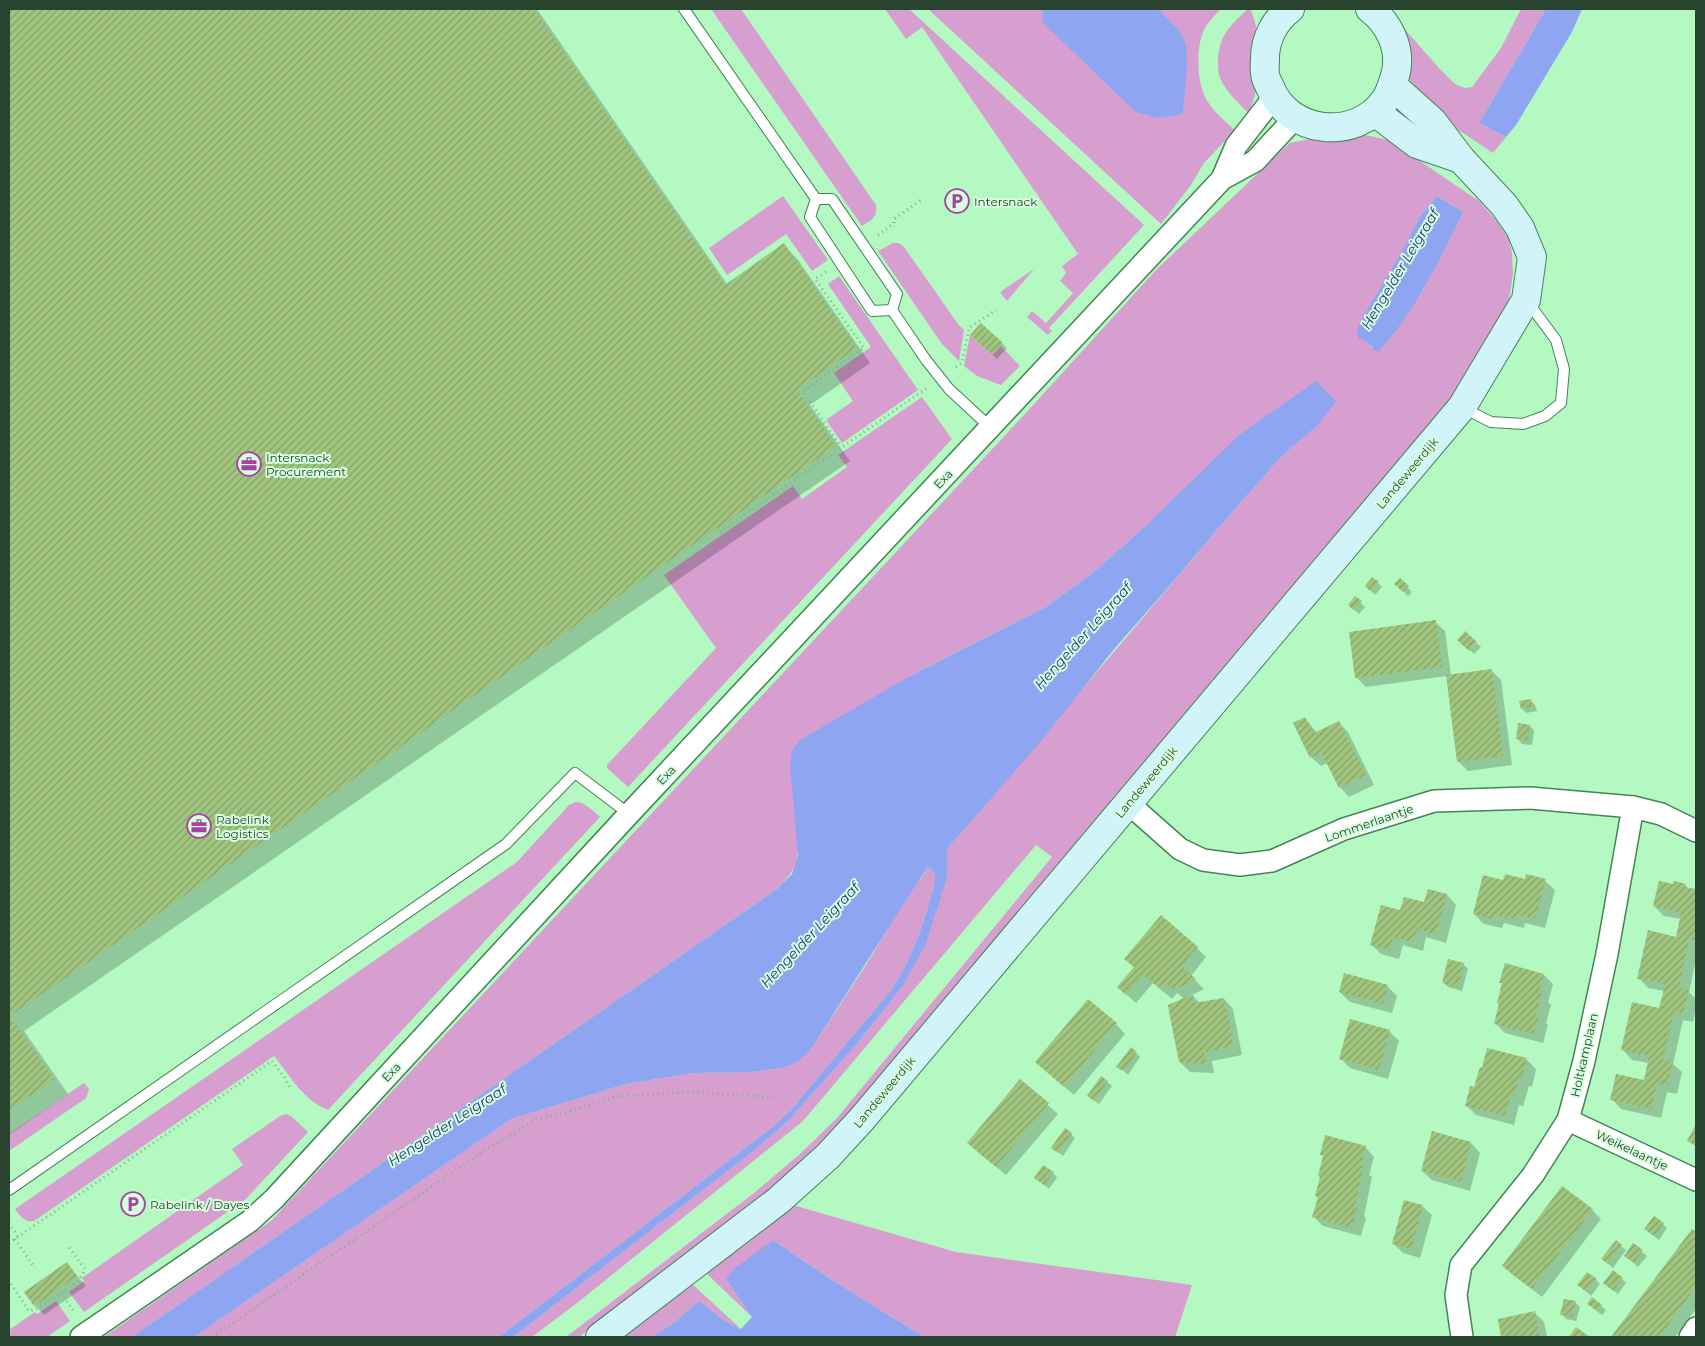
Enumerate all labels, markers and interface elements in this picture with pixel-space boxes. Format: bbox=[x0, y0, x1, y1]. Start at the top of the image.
parking icon: Intersnack bbox=[944, 188, 970, 214]
place label: Intersnack bbox=[974, 194, 1038, 209]
water label: Hengelder Leigraaf bbox=[1357, 204, 1444, 333]
street label: Landeweerdijk bbox=[1373, 434, 1442, 512]
place label: Intersnack Procurement bbox=[266, 450, 346, 479]
office icon: Intersnack Procurement bbox=[236, 451, 262, 477]
street label: Exa bbox=[930, 466, 956, 492]
water label: Hengelder Leigraaf bbox=[1030, 577, 1137, 693]
street label: Landeweerdijk bbox=[1112, 743, 1181, 821]
street label: Exa bbox=[653, 762, 679, 788]
street label: Lommerlaantje bbox=[1323, 801, 1415, 845]
place label: Rabelink Logistics bbox=[216, 812, 270, 841]
office icon: Rabelink Logistics bbox=[186, 813, 212, 839]
water label: Hengelder Leigraaf bbox=[757, 877, 865, 991]
street label: Holtkamplaan bbox=[1567, 1012, 1601, 1098]
street label: Landeweerdijk bbox=[850, 1053, 919, 1131]
street label: Exa bbox=[378, 1059, 404, 1085]
water label: Hengelder Leigraaf bbox=[384, 1079, 511, 1170]
street label: Weikelaantje bbox=[1593, 1127, 1671, 1173]
parking icon: Rabelink / Dayes bbox=[120, 1191, 146, 1217]
place label: Rabelink / Dayes bbox=[150, 1197, 249, 1212]

